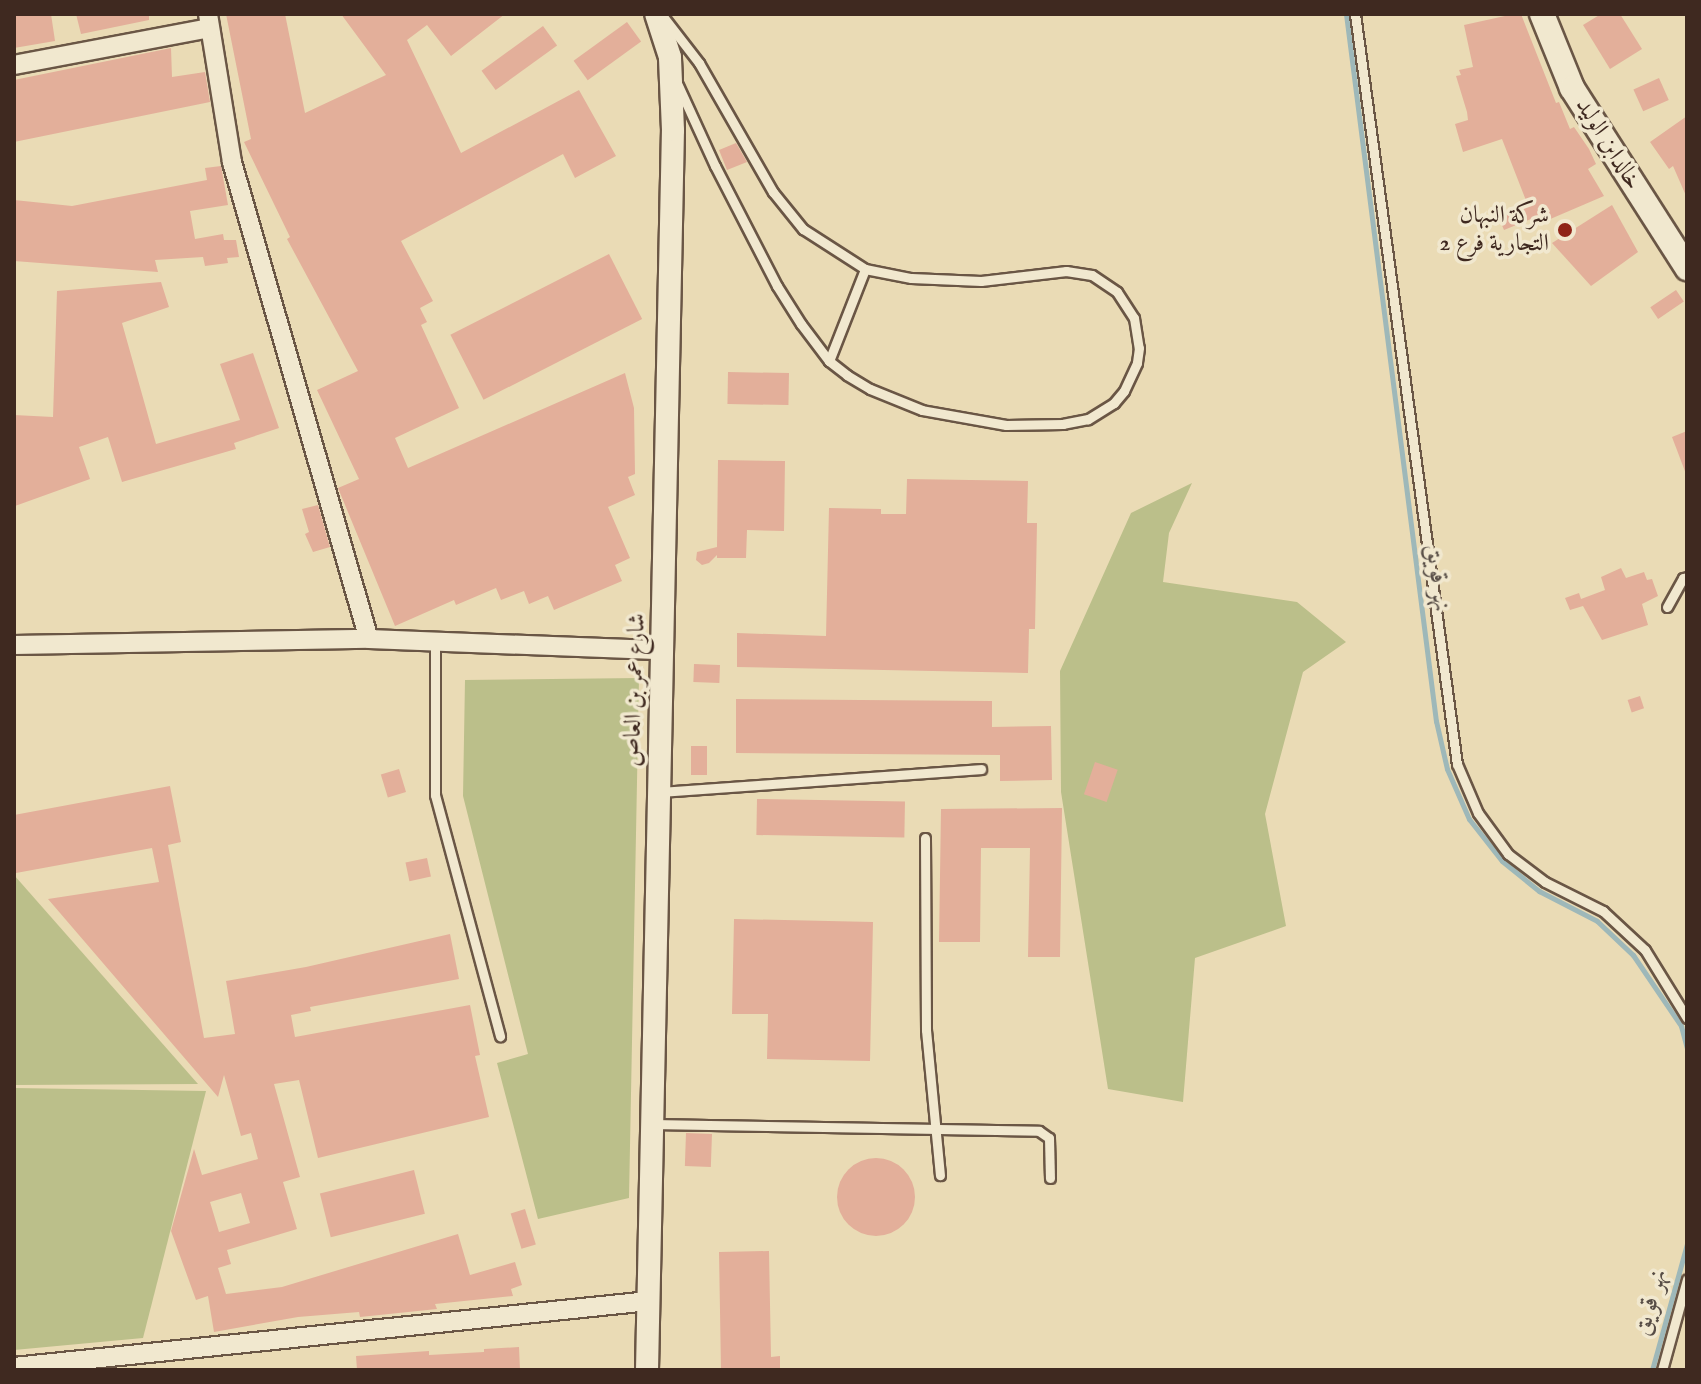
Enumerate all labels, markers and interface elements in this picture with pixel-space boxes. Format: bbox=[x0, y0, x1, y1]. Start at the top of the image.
street label: خالدابن الوليد bbox=[1569, 93, 1647, 195]
place label: شركة النبهان التجارية فرع 2 bbox=[1439, 202, 1549, 258]
marker: شركة النبهان التجارية فرع 2 bbox=[1556, 221, 1574, 239]
water label: نهر قويق bbox=[1418, 542, 1458, 614]
street label: شارع عمر بن العاص bbox=[618, 613, 652, 767]
water label: نهر قويق bbox=[1626, 1265, 1674, 1339]

